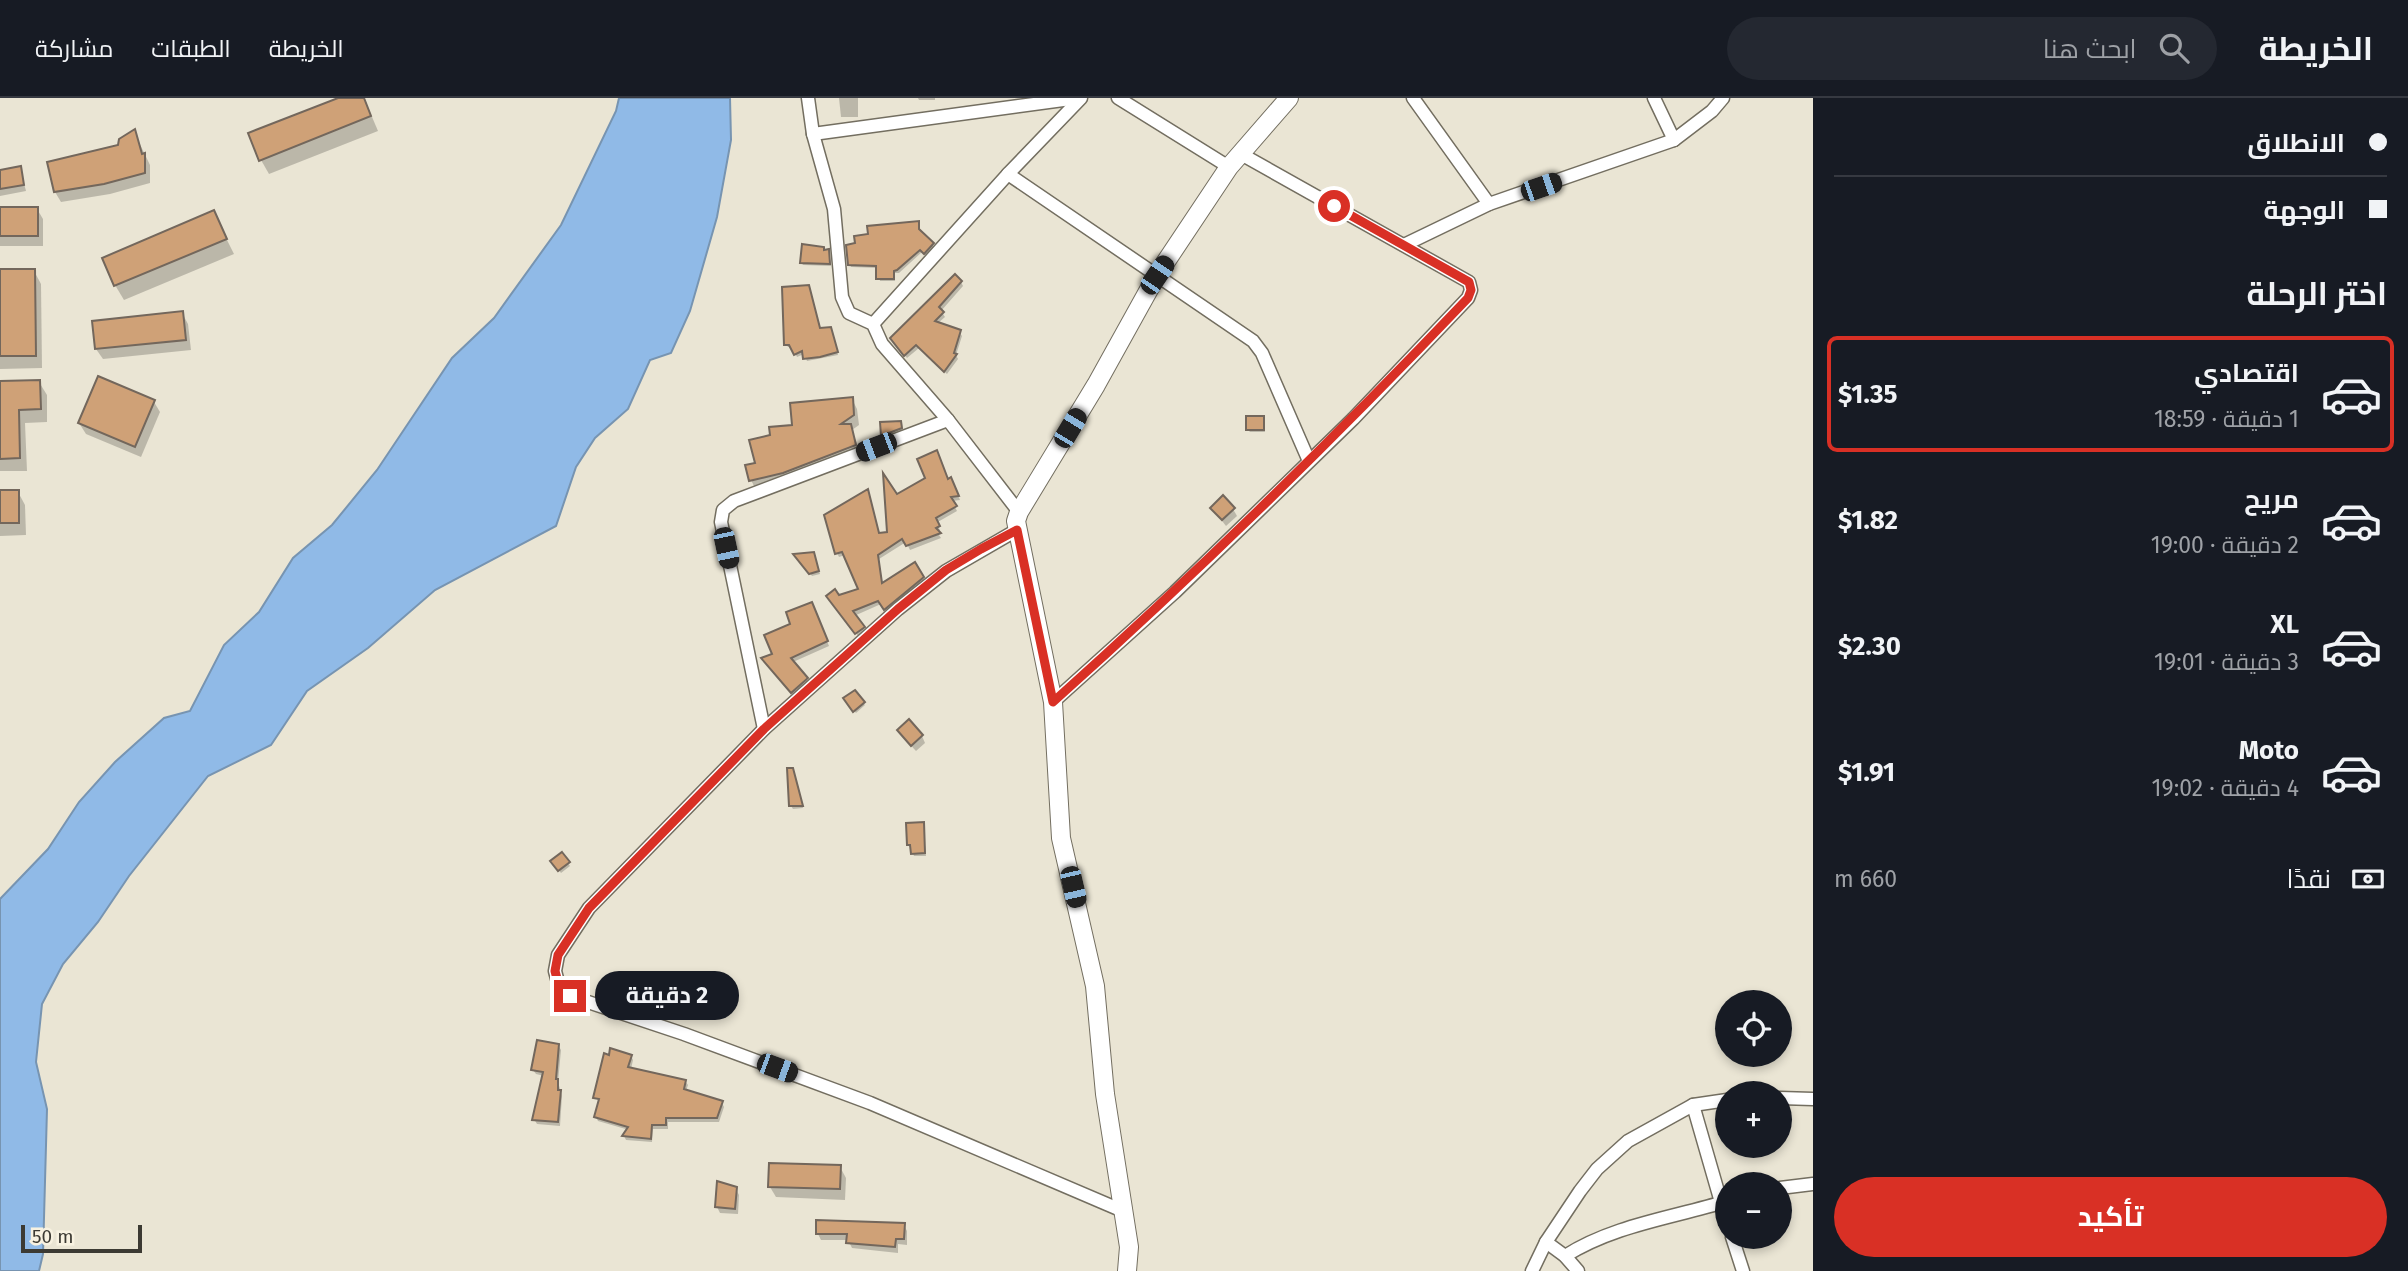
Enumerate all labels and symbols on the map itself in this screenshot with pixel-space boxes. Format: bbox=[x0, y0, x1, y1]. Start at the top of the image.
car bbox=[1518, 170, 1565, 204]
route start bbox=[1318, 190, 1350, 222]
car bbox=[1137, 252, 1178, 298]
car bbox=[1051, 405, 1090, 451]
car bbox=[853, 430, 900, 464]
car bbox=[712, 525, 741, 571]
car bbox=[1059, 864, 1088, 910]
callout: 2 دقيقة bbox=[594, 972, 738, 1020]
route end bbox=[554, 980, 586, 1012]
car bbox=[754, 1051, 801, 1085]
scale bar bbox=[21, 1222, 142, 1254]

